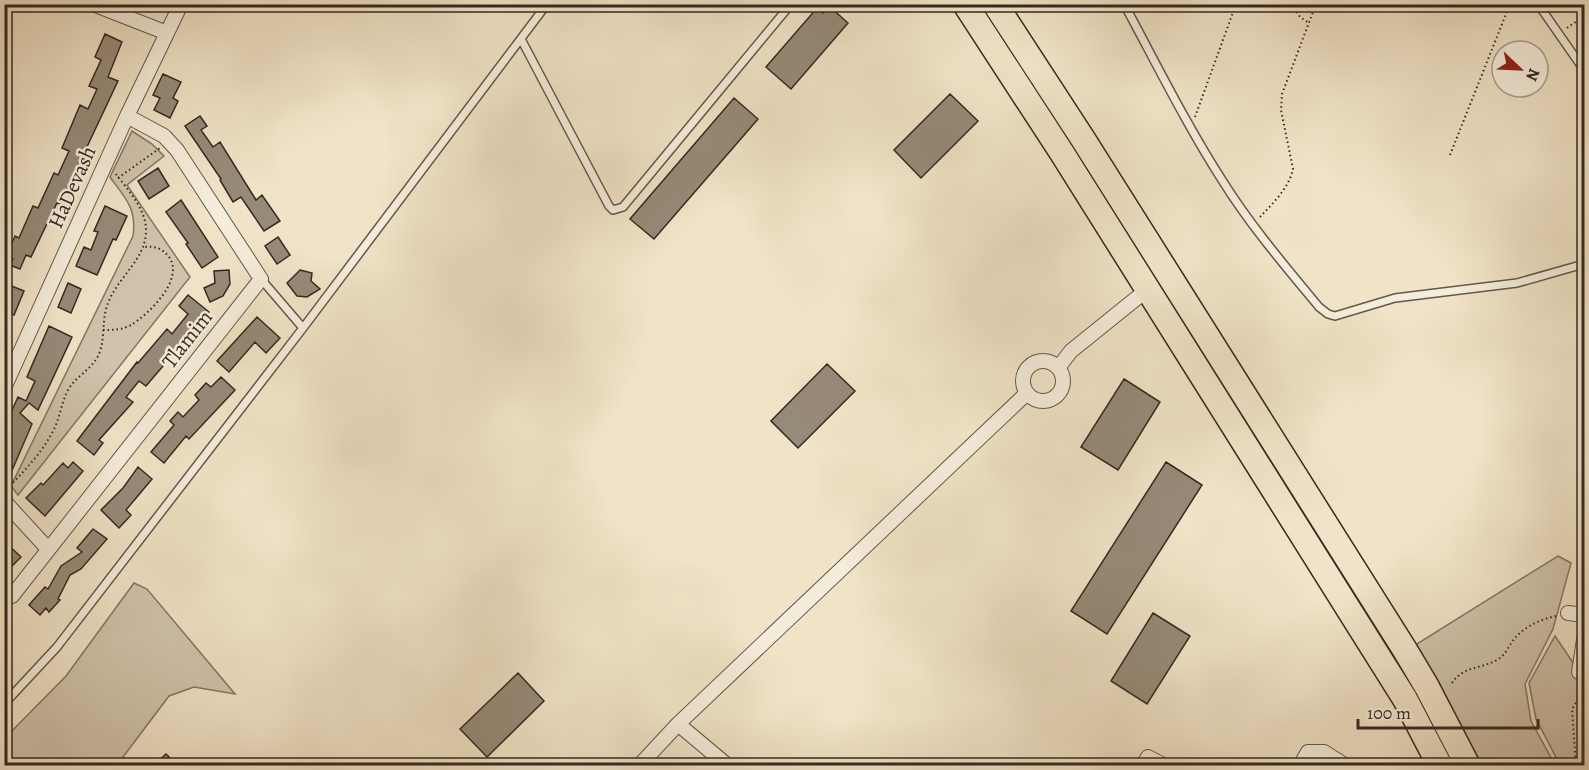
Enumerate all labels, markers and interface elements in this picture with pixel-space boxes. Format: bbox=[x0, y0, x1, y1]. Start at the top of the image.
north arrow bbox=[1490, 39, 1550, 99]
text: N bbox=[1520, 65, 1545, 84]
street label: HaDevash bbox=[41, 141, 103, 233]
street label: Tlamim bbox=[155, 304, 219, 374]
scale bar bbox=[1358, 692, 1538, 730]
text: 100 m bbox=[1367, 701, 1411, 725]

